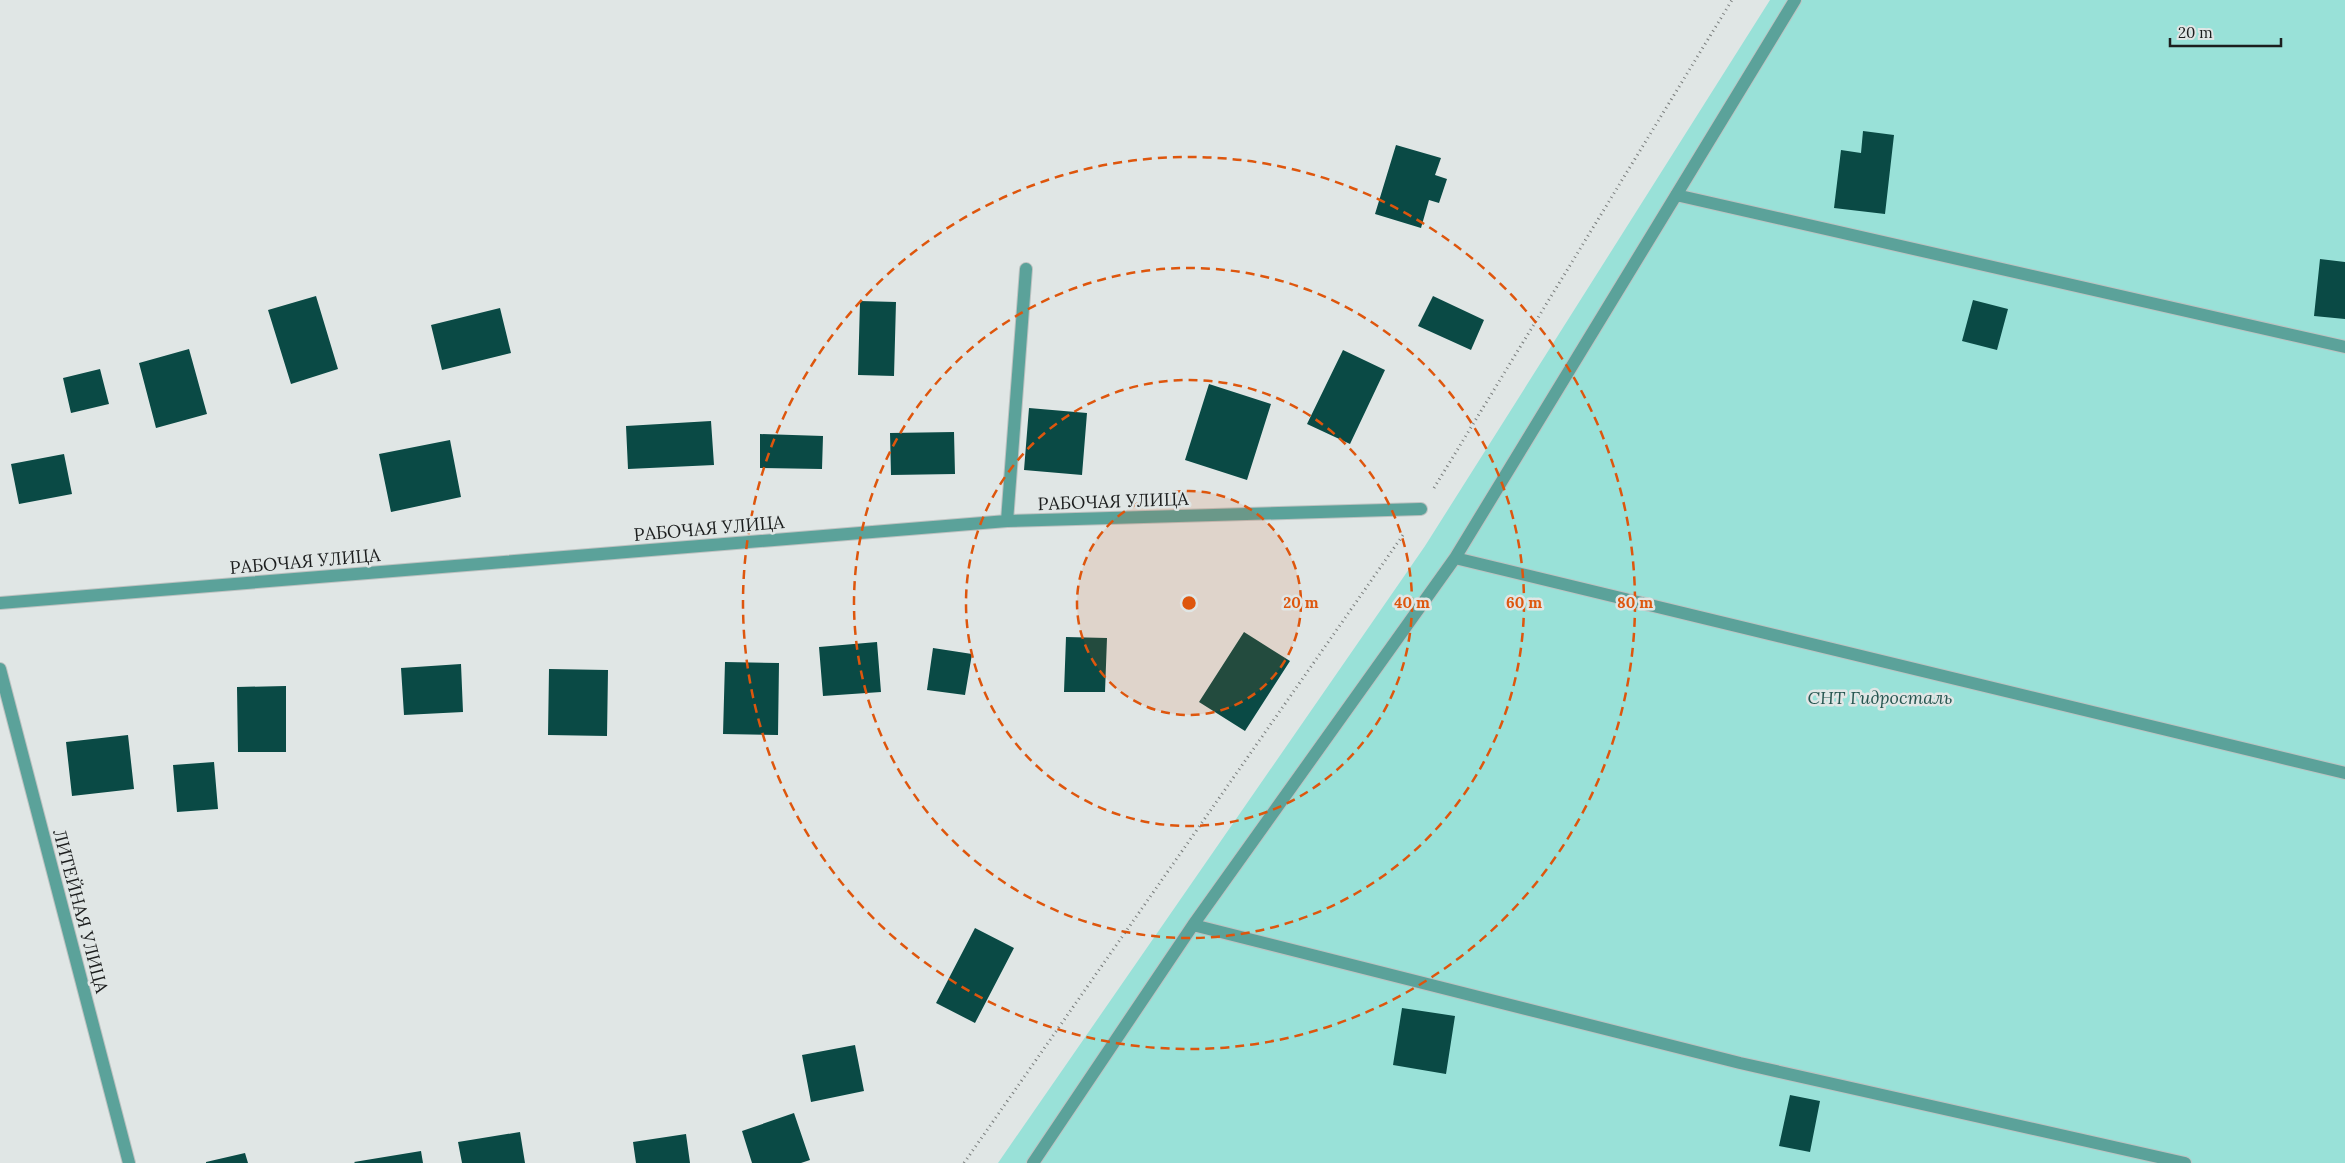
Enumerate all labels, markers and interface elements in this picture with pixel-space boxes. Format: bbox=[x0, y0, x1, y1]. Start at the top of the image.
scale bar bbox=[2170, 15, 2281, 47]
text: 20 m bbox=[2178, 23, 2213, 42]
street label: РАБОЧАЯ УЛИЦА bbox=[1037, 487, 1190, 515]
street label: РАБОЧАЯ УЛИЦА bbox=[633, 510, 786, 546]
street label: РАБОЧАЯ УЛИЦА bbox=[229, 543, 382, 579]
text: 20 m bbox=[1283, 593, 1319, 612]
text: 40 m bbox=[1394, 593, 1430, 612]
text: 60 m bbox=[1506, 593, 1542, 612]
text: 80 m bbox=[1617, 593, 1653, 612]
centre of rings bbox=[1180, 594, 1198, 612]
park label: СНТ Гидросталь bbox=[1808, 686, 1953, 709]
street label: ЛИТЕЙНАЯ УЛИЦА bbox=[48, 827, 114, 996]

